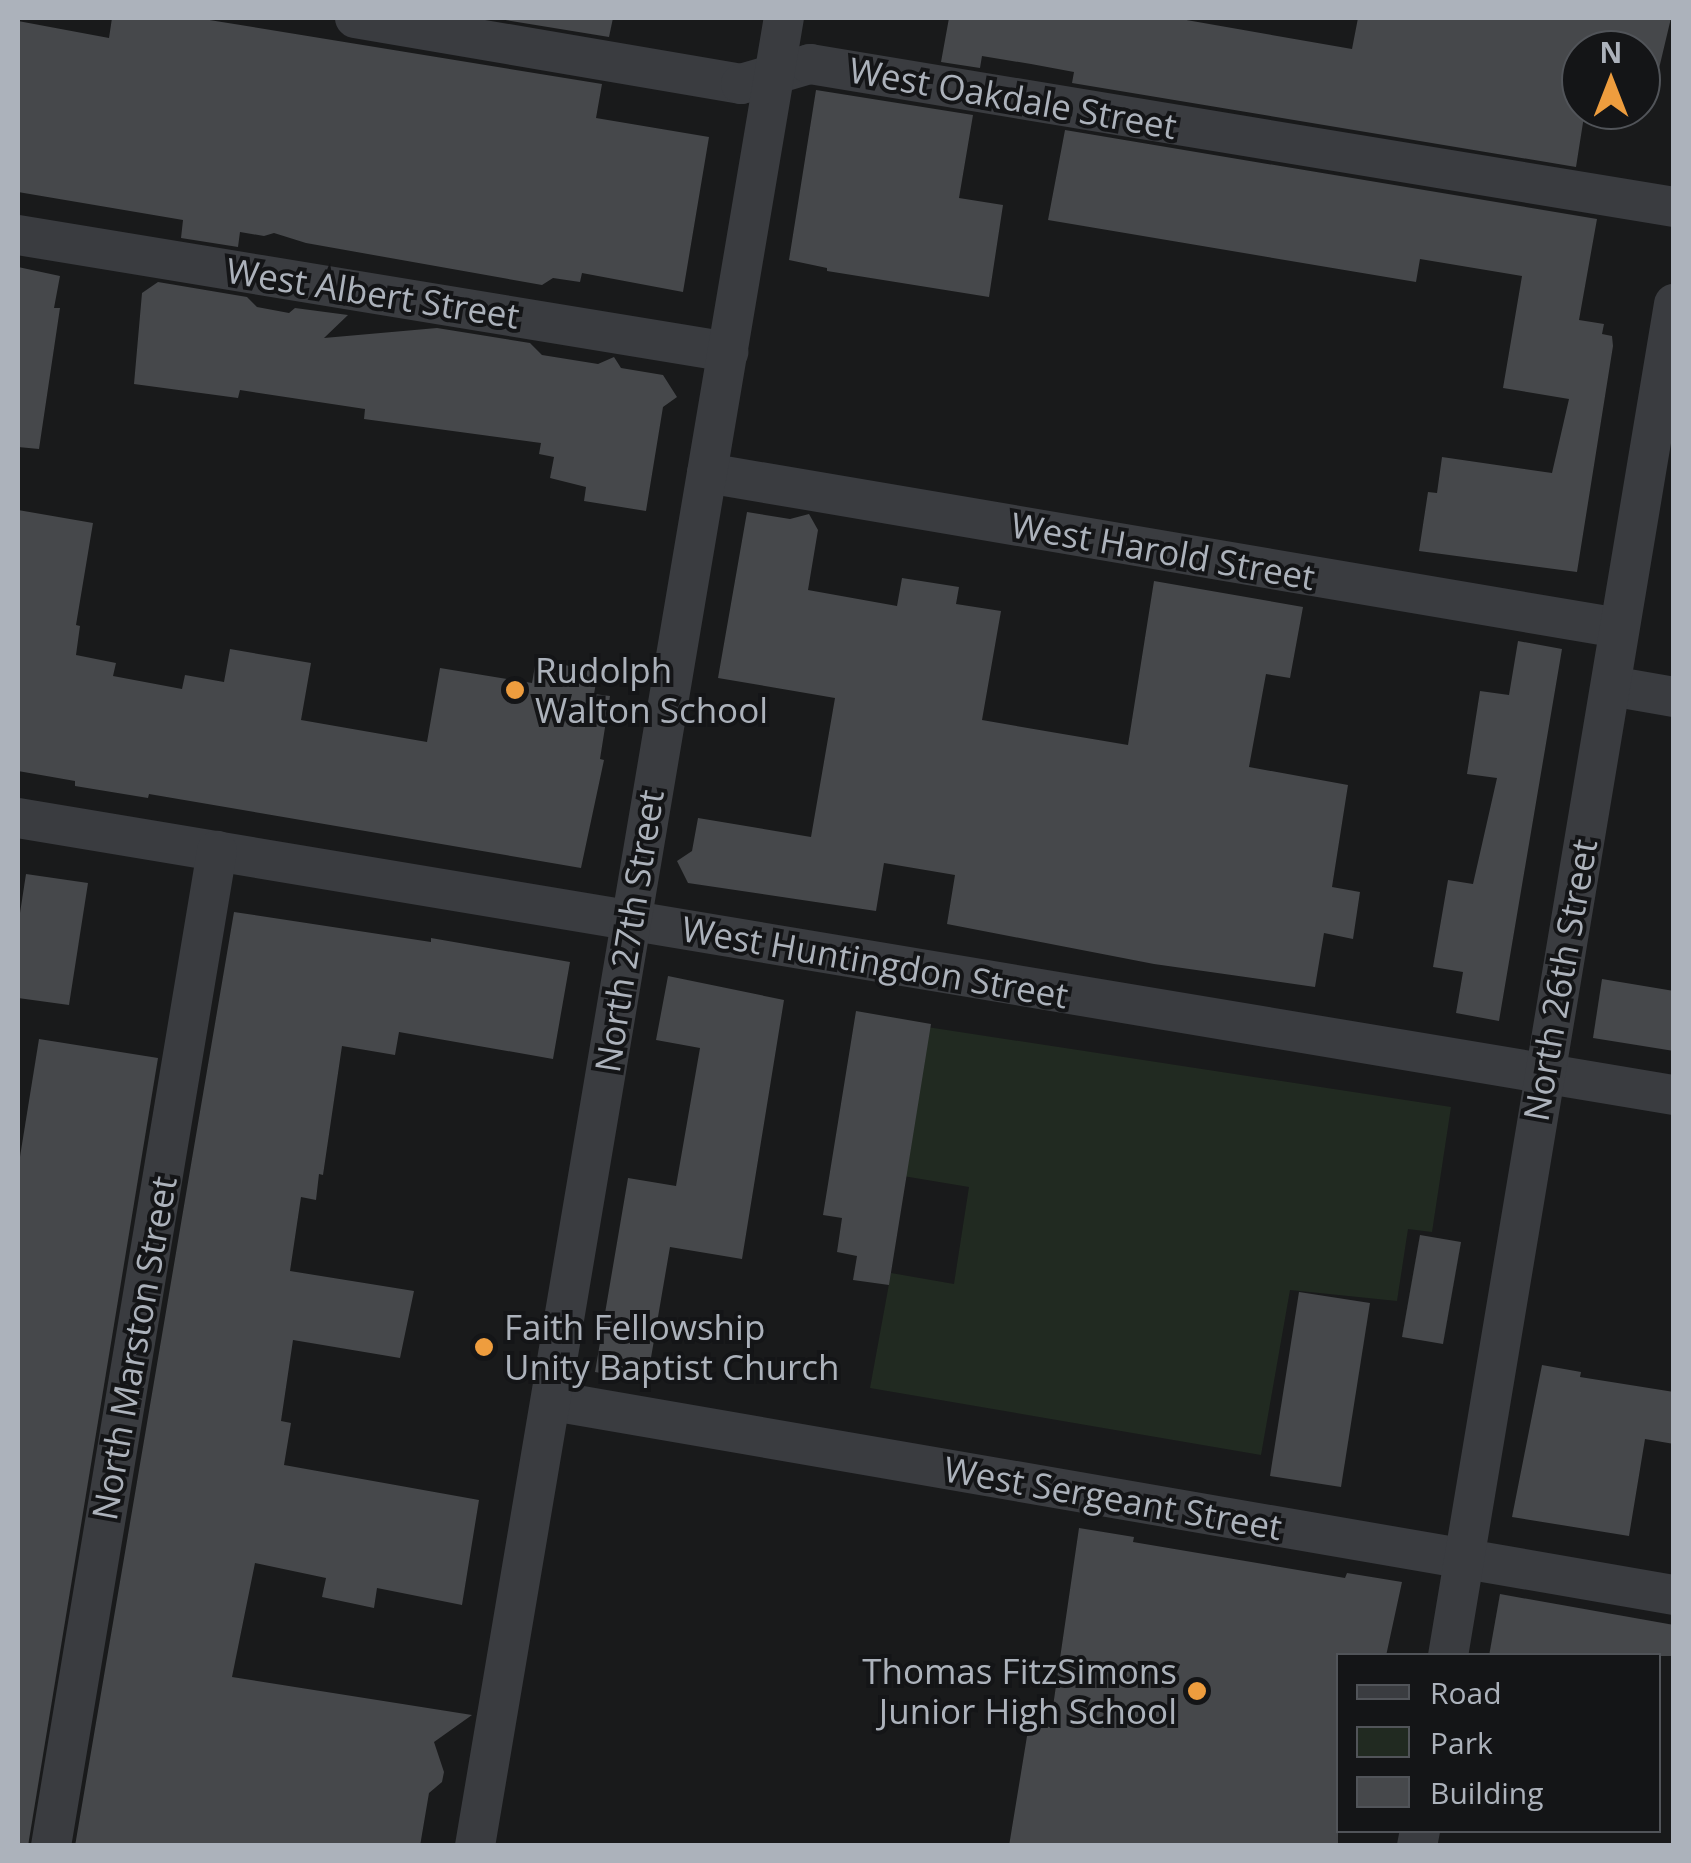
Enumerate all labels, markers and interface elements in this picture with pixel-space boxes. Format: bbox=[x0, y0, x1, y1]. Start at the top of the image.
north arrow bbox=[1561, 30, 1661, 130]
text: N bbox=[1600, 33, 1622, 71]
street label: West Oakdale Street bbox=[846, 49, 1180, 147]
street label: West Albert Street bbox=[224, 249, 522, 337]
street label: West Harold Street bbox=[1008, 504, 1318, 598]
place label: Rudolph Walton School bbox=[535, 649, 768, 731]
marker: Rudolph Walton School bbox=[504, 679, 526, 701]
street label: North 27th Street bbox=[586, 787, 672, 1075]
street label: North 26th Street bbox=[1515, 836, 1605, 1124]
street label: West Huntingdon Street bbox=[679, 907, 1071, 1017]
street label: North Marston Street bbox=[83, 1173, 185, 1523]
place label: Faith Fellowship Unity Baptist Church bbox=[504, 1306, 839, 1388]
marker: Faith Fellowship Unity Baptist Church bbox=[473, 1336, 495, 1358]
street label: West Sergeant Street bbox=[941, 1448, 1285, 1548]
place label: Thomas FitzSimons Junior High School bbox=[862, 1650, 1177, 1732]
legend bbox=[1336, 1653, 1661, 1833]
text: Road bbox=[1430, 1672, 1502, 1713]
marker: Thomas FitzSimons Junior High School bbox=[1186, 1680, 1208, 1702]
text: Park bbox=[1430, 1722, 1493, 1763]
text: Building bbox=[1430, 1772, 1544, 1813]

